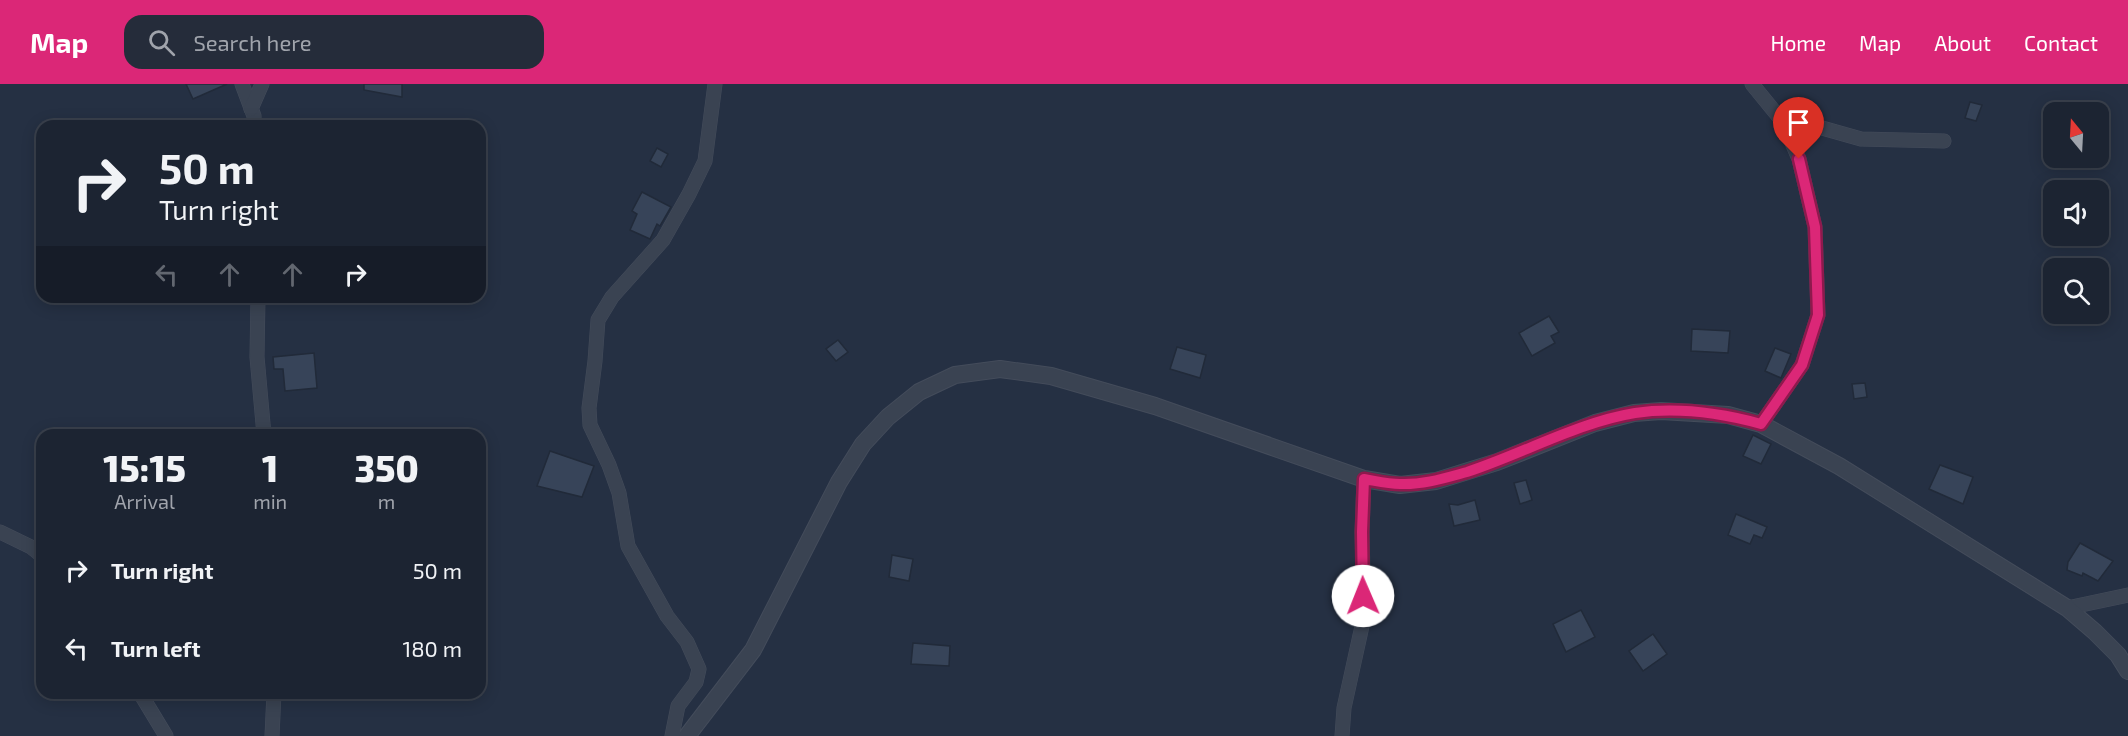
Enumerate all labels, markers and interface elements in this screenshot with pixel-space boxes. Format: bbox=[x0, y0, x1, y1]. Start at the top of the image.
search box bbox=[124, 15, 544, 69]
text: Map bbox=[30, 25, 88, 59]
icon: search bbox=[145, 26, 178, 59]
text: Search here bbox=[193, 29, 312, 55]
text: Home bbox=[1770, 30, 1826, 55]
text: Map bbox=[1859, 30, 1901, 55]
text: About bbox=[1934, 30, 1991, 55]
text: Contact bbox=[2024, 30, 2098, 55]
pin bbox=[1773, 97, 1824, 159]
north arrow bbox=[2043, 102, 2109, 168]
map controls bbox=[2043, 102, 2109, 324]
icon: arrive bbox=[1782, 106, 1815, 139]
text: 50 m bbox=[159, 142, 255, 192]
icon: right bbox=[60, 144, 138, 222]
button: sound bbox=[2043, 180, 2109, 246]
text: Turn right bbox=[159, 193, 279, 225]
icon: left bbox=[150, 258, 183, 291]
icon: ahead bbox=[213, 258, 246, 291]
icon: ahead bbox=[276, 258, 309, 291]
icon: right bbox=[339, 258, 372, 291]
button: search bbox=[2043, 258, 2109, 324]
text: 15:15 bbox=[103, 446, 186, 489]
text: 1 bbox=[262, 446, 278, 489]
text: 350 bbox=[355, 446, 419, 489]
text: Arrival bbox=[114, 489, 175, 513]
text: min bbox=[253, 489, 287, 513]
text: m bbox=[378, 489, 395, 513]
icon: right bbox=[60, 554, 93, 587]
text: Turn right bbox=[111, 557, 213, 583]
text: 50 m bbox=[413, 557, 462, 583]
position arrow bbox=[1331, 564, 1395, 628]
icon: left bbox=[60, 632, 93, 665]
text: Turn left bbox=[111, 635, 200, 661]
text: 180 m bbox=[402, 635, 462, 661]

